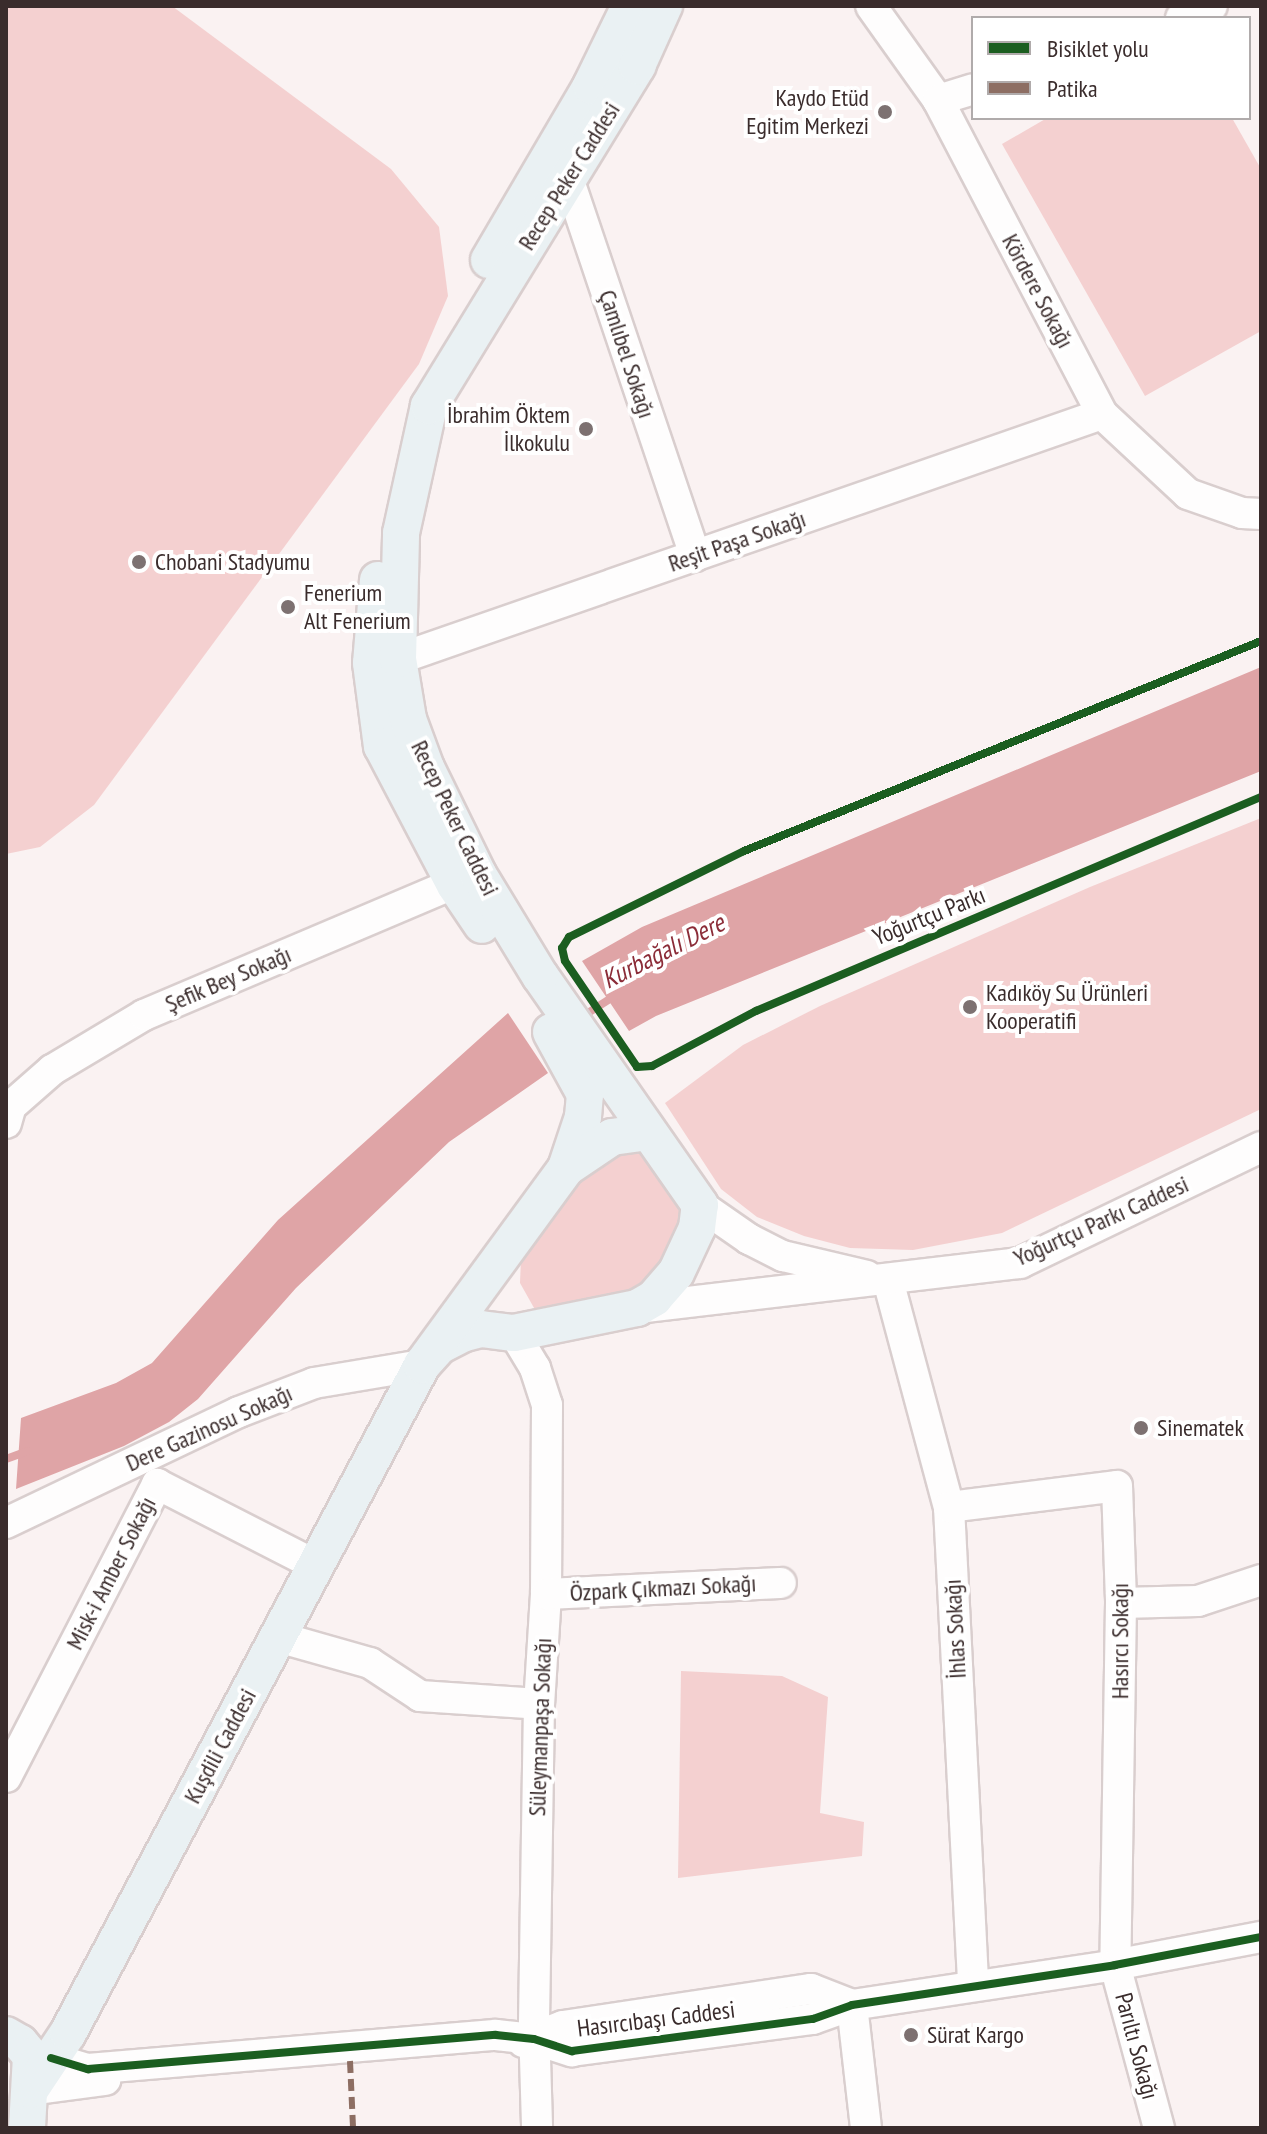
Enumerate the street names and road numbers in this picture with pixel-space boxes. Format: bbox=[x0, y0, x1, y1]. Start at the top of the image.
street label: Recep Peker Caddesi bbox=[512, 97, 626, 255]
street label: Kördere Sokağı bbox=[996, 229, 1080, 353]
street label: Çamlıbel Sokağı bbox=[593, 286, 661, 422]
street label: Reşit Paşa Sokağı bbox=[665, 504, 809, 578]
street label: Recep Peker Caddesi bbox=[405, 736, 505, 900]
street label: Yoğurtçu Parkı bbox=[869, 880, 989, 952]
street label: Şefik Bey Sokağı bbox=[160, 939, 296, 1019]
street label: Yoğurtçu Parkı Caddesi bbox=[1009, 1170, 1193, 1272]
street label: Dere Gazinosu Sokağı bbox=[121, 1378, 297, 1478]
street label: Misk-i Amber Sokağı bbox=[60, 1491, 162, 1655]
street label: Özpark Çıkmazı Sokağı bbox=[569, 1569, 757, 1607]
street label: İhlas Sokağı bbox=[938, 1578, 972, 1680]
street label: Hasırcı Sokağı bbox=[1106, 1583, 1134, 1699]
street label: Süleymanpaşa Sokağı bbox=[522, 1637, 558, 1817]
street label: Kuşdili Caddesi bbox=[178, 1684, 262, 1808]
street label: Parıltı Sokağı bbox=[1109, 1990, 1165, 2102]
street label: Hasırcıbaşı Caddesi bbox=[575, 1995, 737, 2043]

